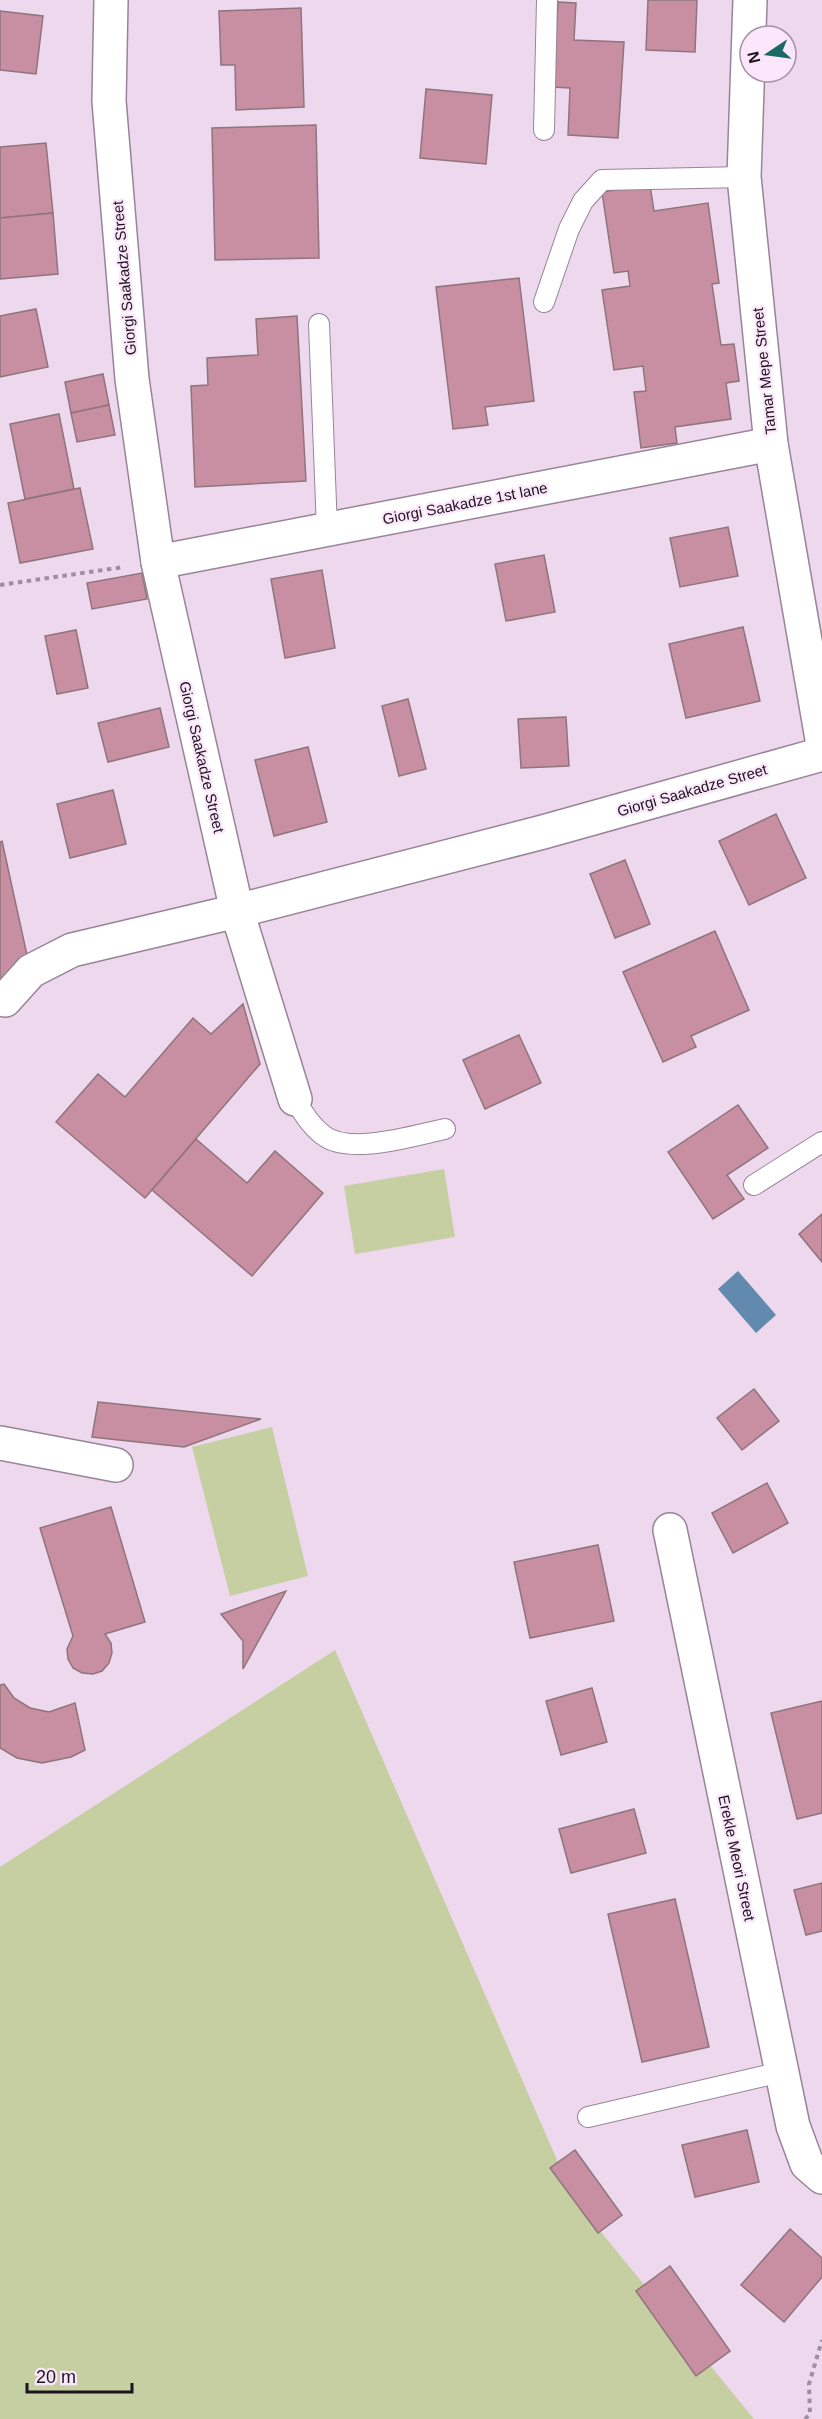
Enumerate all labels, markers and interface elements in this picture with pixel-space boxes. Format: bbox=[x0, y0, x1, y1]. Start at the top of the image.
north arrow bbox=[738, 24, 798, 84]
text: N bbox=[744, 50, 763, 65]
street label: Giorgi Saakadze Street bbox=[109, 199, 139, 356]
street label: Tamar Mepe Street bbox=[749, 306, 779, 435]
street label: Giorgi Saakadze 1st lane bbox=[381, 479, 549, 527]
street label: Giorgi Saakadze Street bbox=[176, 680, 228, 835]
street label: Giorgi Saakadze Street bbox=[615, 760, 770, 820]
street label: Erekle Meori Street bbox=[715, 1793, 759, 1923]
scale bar bbox=[27, 2356, 132, 2394]
text: 20 m bbox=[36, 2367, 76, 2387]

